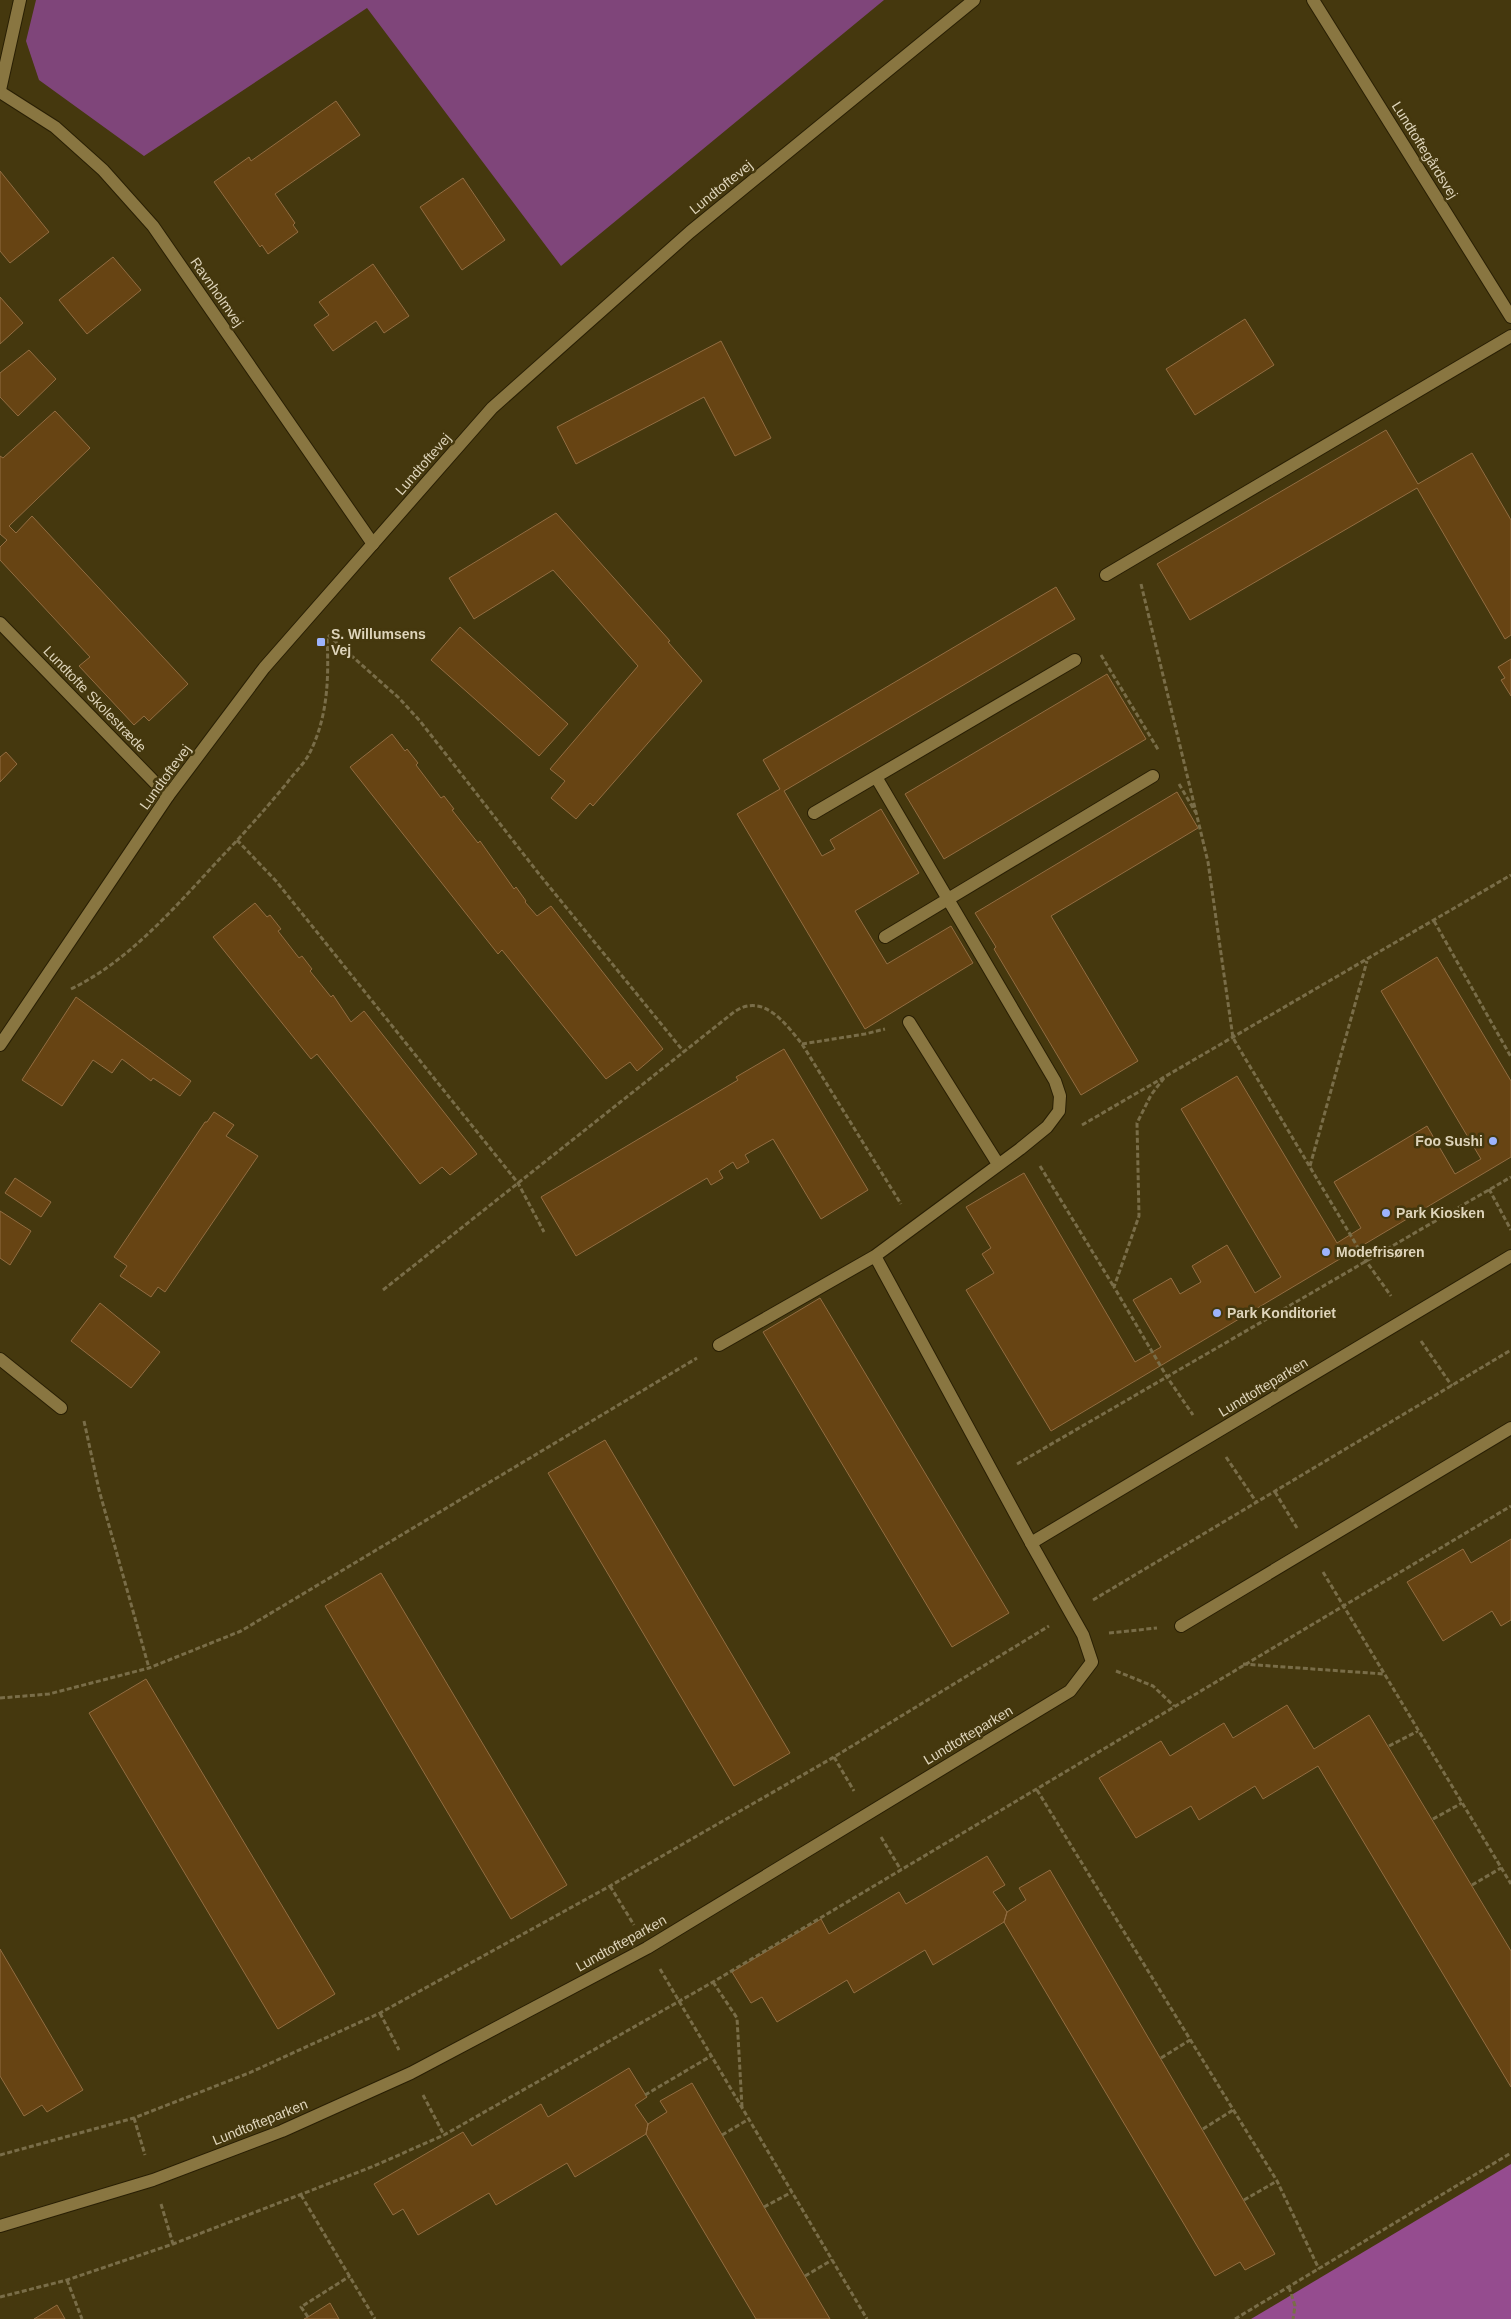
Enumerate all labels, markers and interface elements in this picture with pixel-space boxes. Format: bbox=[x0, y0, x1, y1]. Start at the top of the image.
street label: Lundtoftegårdsvej bbox=[1389, 99, 1461, 201]
street label: Lundtoftevej bbox=[686, 157, 756, 217]
street label: Ravnholmvej bbox=[187, 254, 247, 330]
street label: Lundtoftevej bbox=[392, 430, 454, 498]
place label: S. Willumsens Vej bbox=[331, 626, 426, 658]
marker: S. Willumsens Vej bbox=[315, 636, 327, 648]
street label: Lundtofte Skolestræde bbox=[40, 643, 150, 755]
street label: Lundtoftevej bbox=[136, 741, 194, 813]
place label: Foo Sushi bbox=[1415, 1133, 1483, 1149]
marker: Foo Sushi bbox=[1487, 1135, 1499, 1147]
place label: Park Kiosken bbox=[1396, 1205, 1485, 1221]
marker: Park Kiosken bbox=[1380, 1207, 1392, 1219]
place label: Modefrisøren bbox=[1336, 1244, 1425, 1260]
marker: Modefrisøren bbox=[1320, 1246, 1332, 1258]
place label: Park Konditoriet bbox=[1227, 1305, 1336, 1321]
marker: Park Konditoriet bbox=[1211, 1307, 1223, 1319]
street label: Lundtofteparken bbox=[1216, 1354, 1310, 1420]
street label: Lundtofteparken bbox=[921, 1702, 1015, 1768]
street label: Lundtofteparken bbox=[573, 1911, 669, 1975]
street label: Lundtofteparken bbox=[210, 2096, 310, 2148]

